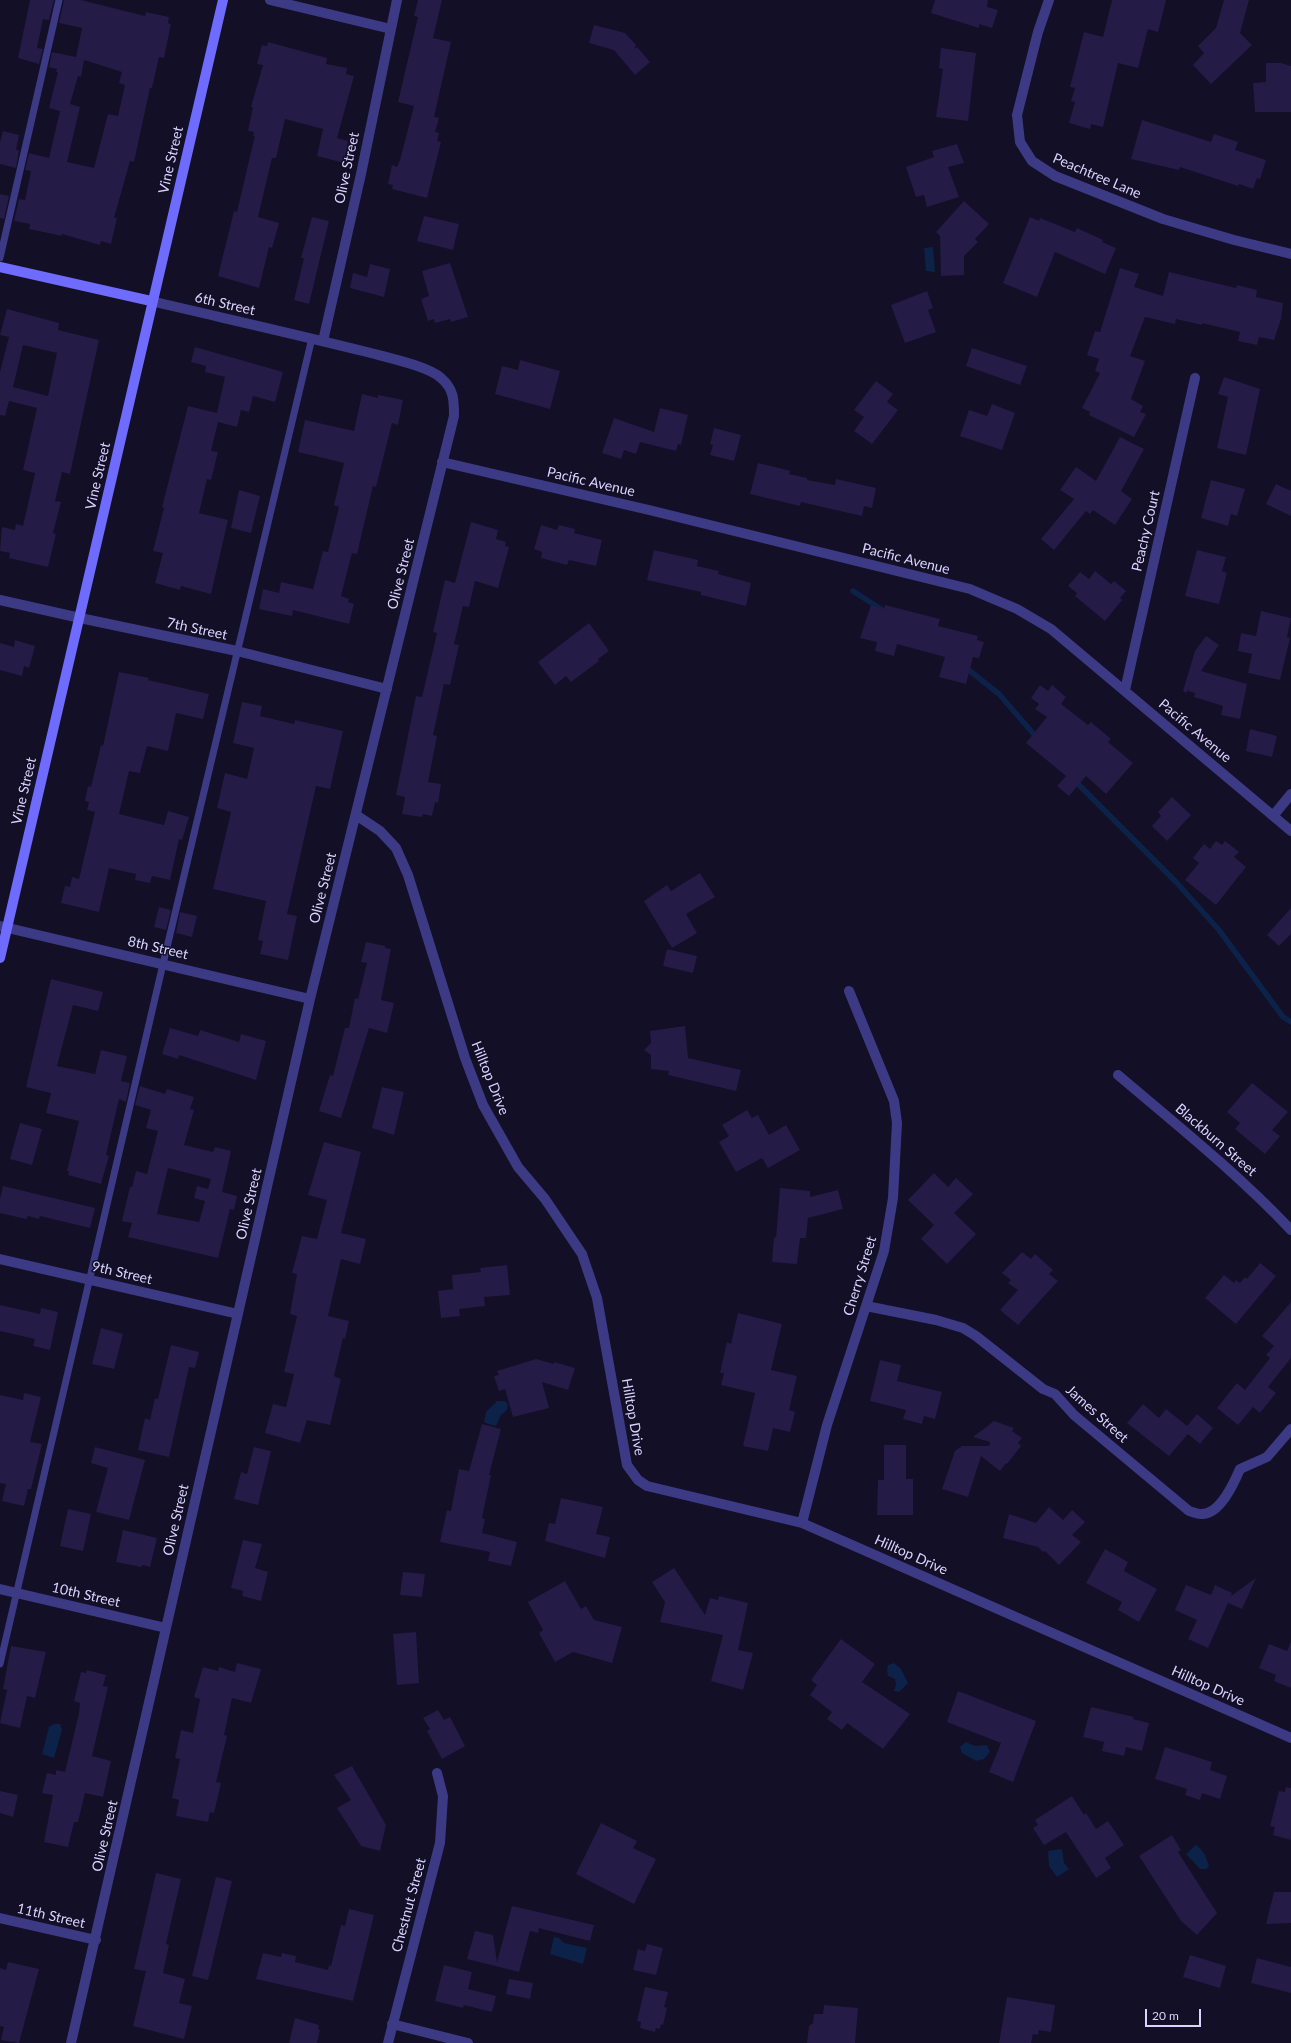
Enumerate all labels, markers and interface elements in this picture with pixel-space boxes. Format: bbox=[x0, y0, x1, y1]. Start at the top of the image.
street label: Vine Street bbox=[155, 125, 187, 195]
street label: Olive Street bbox=[331, 131, 363, 205]
street label: Peachtree Lane bbox=[1050, 150, 1144, 202]
street label: 6th Street bbox=[193, 289, 257, 319]
street label: Vine Street bbox=[82, 441, 114, 511]
street label: Pacific Avenue bbox=[545, 464, 637, 500]
street label: Peachy Court bbox=[1129, 489, 1163, 573]
street label: Olive Street bbox=[384, 537, 418, 611]
street label: Pacific Avenue bbox=[860, 540, 952, 578]
street label: 7th Street bbox=[165, 614, 229, 644]
street label: Pacific Avenue bbox=[1155, 696, 1235, 766]
street label: Vine Street bbox=[8, 756, 40, 826]
street label: Olive Street bbox=[306, 851, 340, 925]
street label: 8th Street bbox=[126, 933, 190, 963]
street label: Hilltop Drive bbox=[468, 1039, 512, 1117]
street label: Blackburn Street bbox=[1172, 1100, 1260, 1180]
street label: Olive Street bbox=[233, 1167, 265, 1241]
street label: Cherry Street bbox=[840, 1234, 880, 1318]
street label: 9th Street bbox=[90, 1258, 154, 1288]
street label: Hilltop Drive bbox=[618, 1377, 648, 1457]
street label: James Street bbox=[1062, 1382, 1132, 1446]
street label: Olive Street bbox=[160, 1483, 192, 1557]
street label: Hilltop Drive bbox=[872, 1531, 950, 1579]
street label: 10th Street bbox=[50, 1579, 122, 1611]
street label: Hilltop Drive bbox=[1169, 1662, 1247, 1710]
street label: Olive Street bbox=[89, 1799, 121, 1873]
street label: Chestnut Street bbox=[388, 1856, 430, 1954]
street label: 11th Street bbox=[15, 1900, 87, 1932]
scale bar bbox=[1147, 2001, 1203, 2027]
text: 20 m bbox=[1152, 2008, 1179, 2023]

